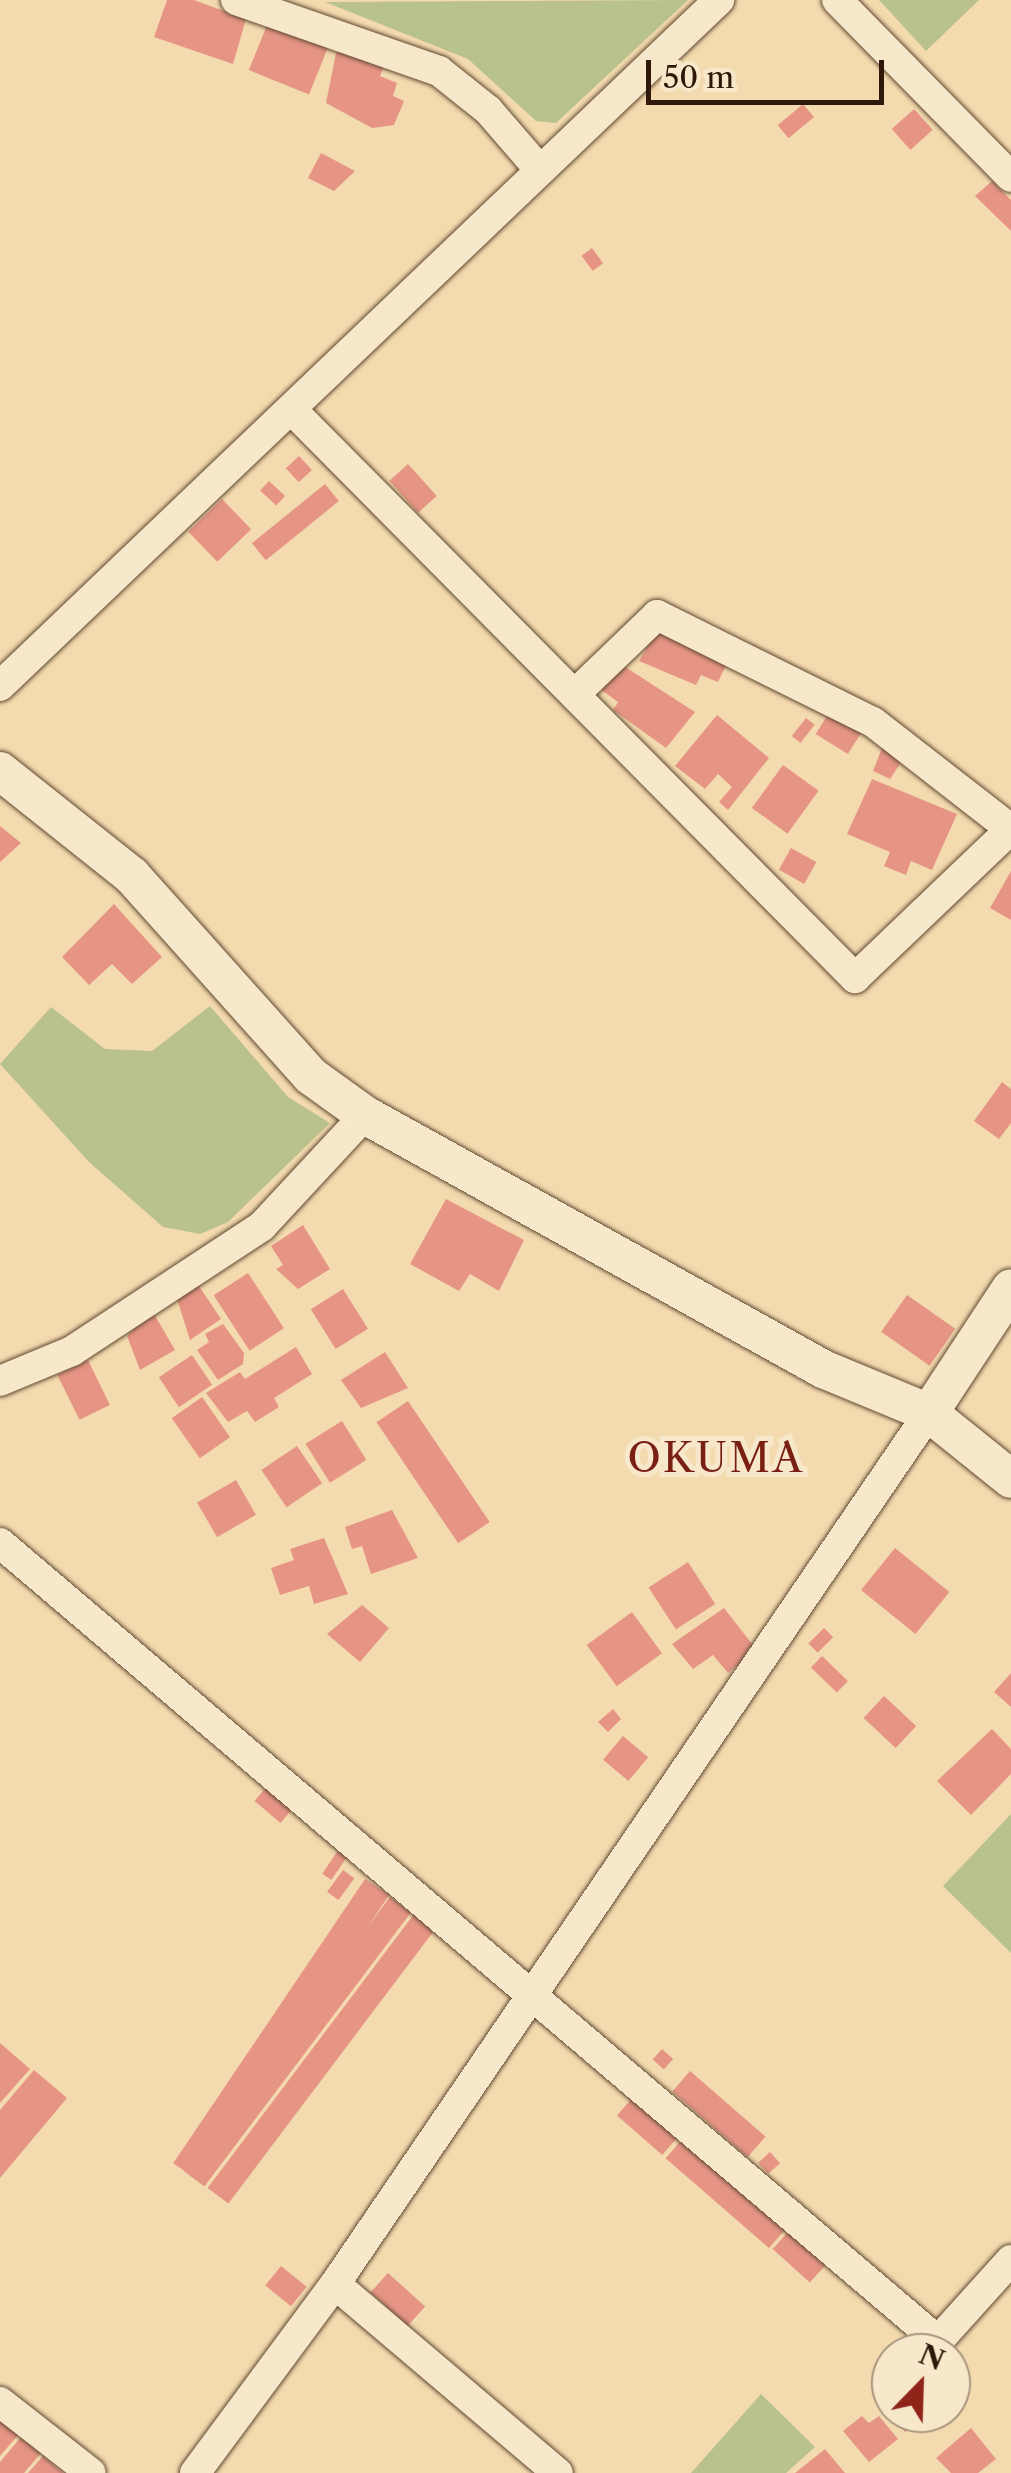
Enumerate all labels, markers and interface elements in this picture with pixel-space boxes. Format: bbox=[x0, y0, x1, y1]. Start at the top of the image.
scale bar bbox=[651, 40, 888, 102]
text: 50 m bbox=[663, 59, 734, 96]
district label: OKUMA bbox=[627, 1434, 805, 1482]
north arrow bbox=[871, 2333, 971, 2433]
text: N bbox=[914, 2337, 950, 2378]

